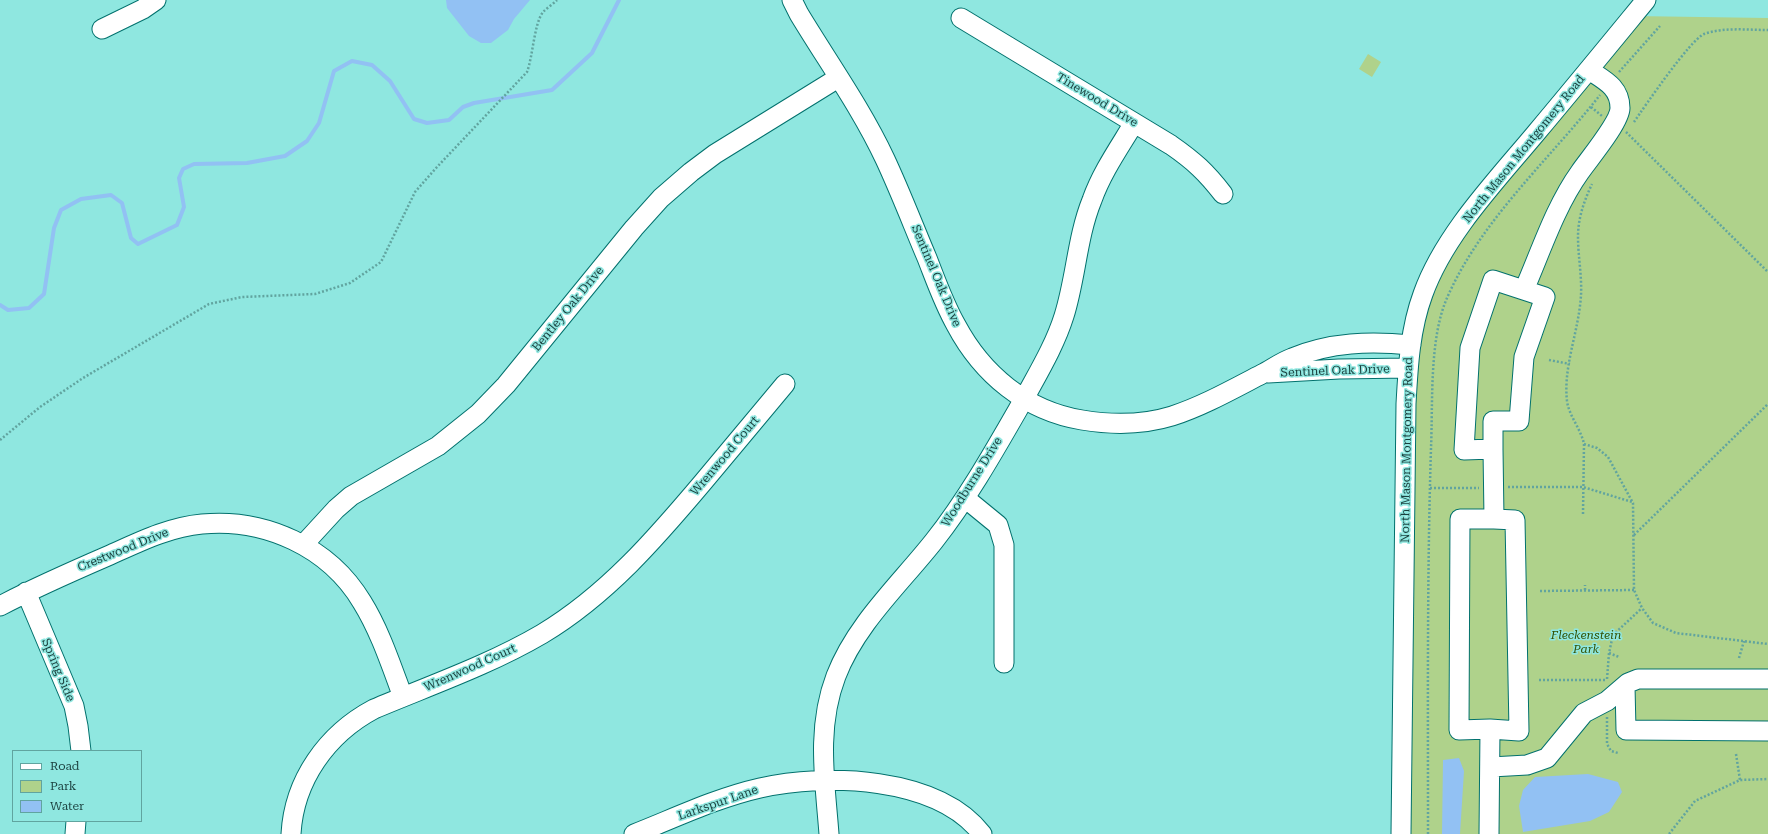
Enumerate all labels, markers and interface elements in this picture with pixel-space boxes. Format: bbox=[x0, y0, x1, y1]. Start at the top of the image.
street label: Tinewood Drive bbox=[1054, 70, 1140, 130]
street label: North Mason Montgomery Road bbox=[1460, 72, 1588, 226]
street label: Sentinel Oak Drive bbox=[908, 223, 964, 329]
street label: Bentley Oak Drive bbox=[529, 264, 607, 354]
street label: North Mason Montgomery Road bbox=[1398, 357, 1416, 543]
street label: Sentinel Oak Drive bbox=[1280, 362, 1390, 380]
street label: Wrenwood Court bbox=[688, 413, 762, 499]
street label: Woodburne Drive bbox=[939, 435, 1005, 529]
street label: Crestwood Drive bbox=[75, 525, 171, 575]
park label: Fleckenstein Park bbox=[1551, 628, 1621, 656]
street label: Spring Side bbox=[38, 636, 78, 704]
street label: Wrenwood Court bbox=[422, 641, 518, 695]
legend bbox=[12, 750, 142, 822]
text: Road bbox=[50, 759, 79, 773]
text: Park bbox=[50, 779, 76, 793]
street label: Larkspur Lane bbox=[676, 783, 760, 823]
text: Water bbox=[50, 799, 84, 813]

